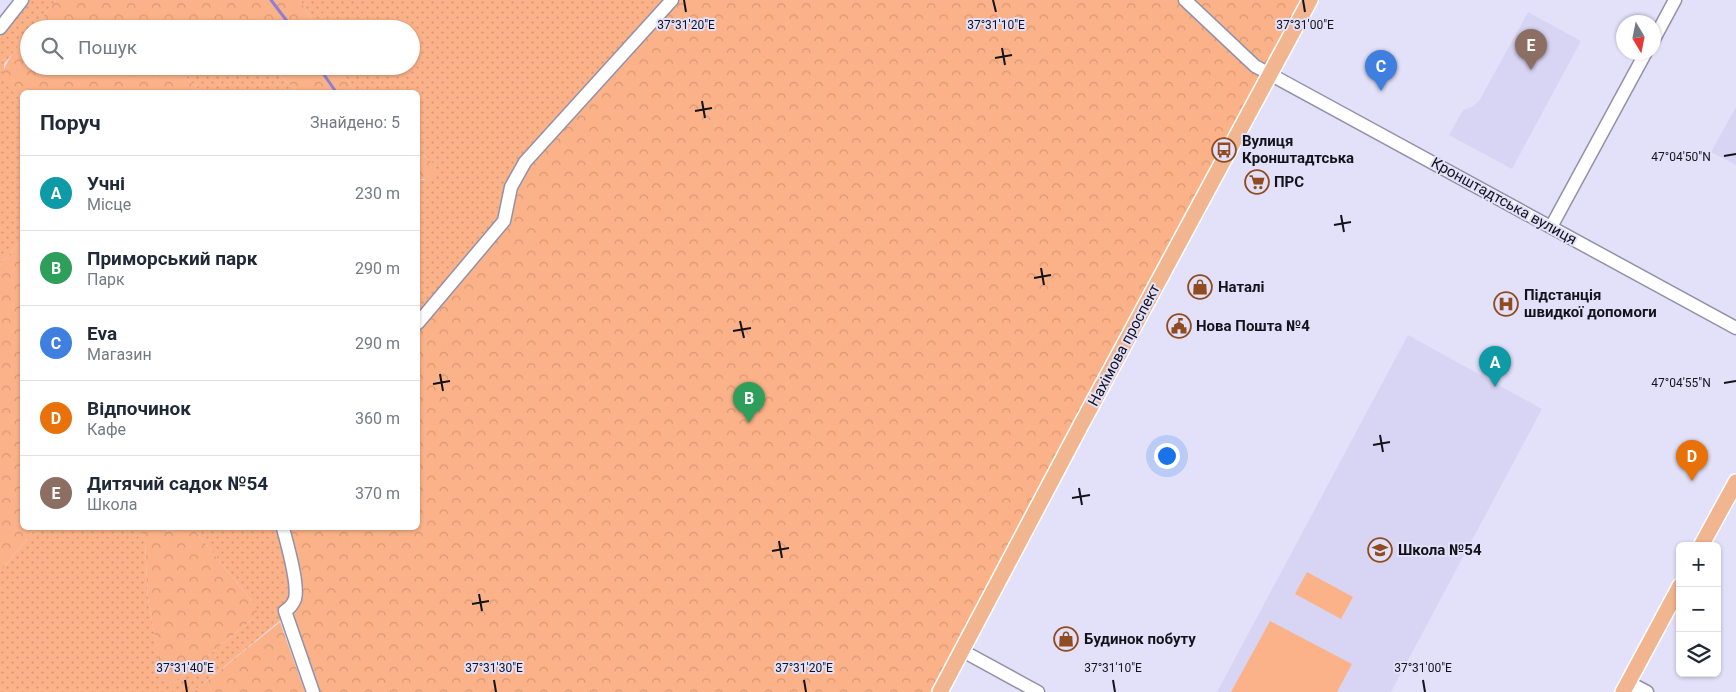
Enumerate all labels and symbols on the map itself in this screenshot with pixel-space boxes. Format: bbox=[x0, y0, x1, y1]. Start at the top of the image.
north arrow bbox=[1616, 15, 1661, 60]
text: 37°31'20"E bbox=[657, 18, 715, 32]
text: 37°31'10"E bbox=[967, 18, 1025, 32]
text: 37°31'00"E bbox=[1276, 18, 1334, 32]
pin: E bbox=[1515, 29, 1547, 70]
pin: C bbox=[1365, 50, 1397, 91]
place label: Вулиця Кронштадтська bbox=[1242, 132, 1354, 167]
bus stop icon: Вулиця Кронштадтська bbox=[1211, 137, 1237, 163]
text: 47°04'50"N bbox=[1651, 150, 1711, 164]
street label: Кронштадтська вулиця bbox=[1428, 153, 1580, 249]
supermarket icon: ПРС bbox=[1244, 169, 1270, 195]
place label: ПРС bbox=[1274, 173, 1304, 191]
shop icon: Наталі bbox=[1187, 274, 1213, 300]
place label: Наталі bbox=[1218, 278, 1265, 296]
street label: Нахімова проспект bbox=[1084, 281, 1164, 409]
place label: Підстанція швидкої допомоги bbox=[1524, 286, 1657, 321]
hospital icon: Підстанція швидкої допомоги bbox=[1493, 291, 1519, 317]
public building icon: Нова Пошта №4 bbox=[1166, 313, 1192, 339]
place label: Нова Пошта №4 bbox=[1196, 317, 1310, 335]
pin: A bbox=[1479, 346, 1511, 387]
text: 47°04'55"N bbox=[1651, 376, 1711, 390]
pin: B bbox=[733, 382, 765, 423]
pin: D bbox=[1676, 440, 1708, 481]
your location bbox=[1154, 443, 1180, 469]
school or university icon: Школа №54 bbox=[1367, 537, 1393, 563]
place label: Школа №54 bbox=[1398, 541, 1482, 559]
shop icon: Будинок побуту bbox=[1053, 626, 1079, 652]
place label: Будинок побуту bbox=[1084, 630, 1196, 648]
text: 37°31'40"E bbox=[156, 661, 214, 675]
text: 37°31'30"E bbox=[465, 661, 523, 675]
text: 37°31'20"E bbox=[775, 661, 833, 675]
text: 37°31'10"E bbox=[1084, 661, 1142, 675]
text: 37°31'00"E bbox=[1394, 661, 1452, 675]

